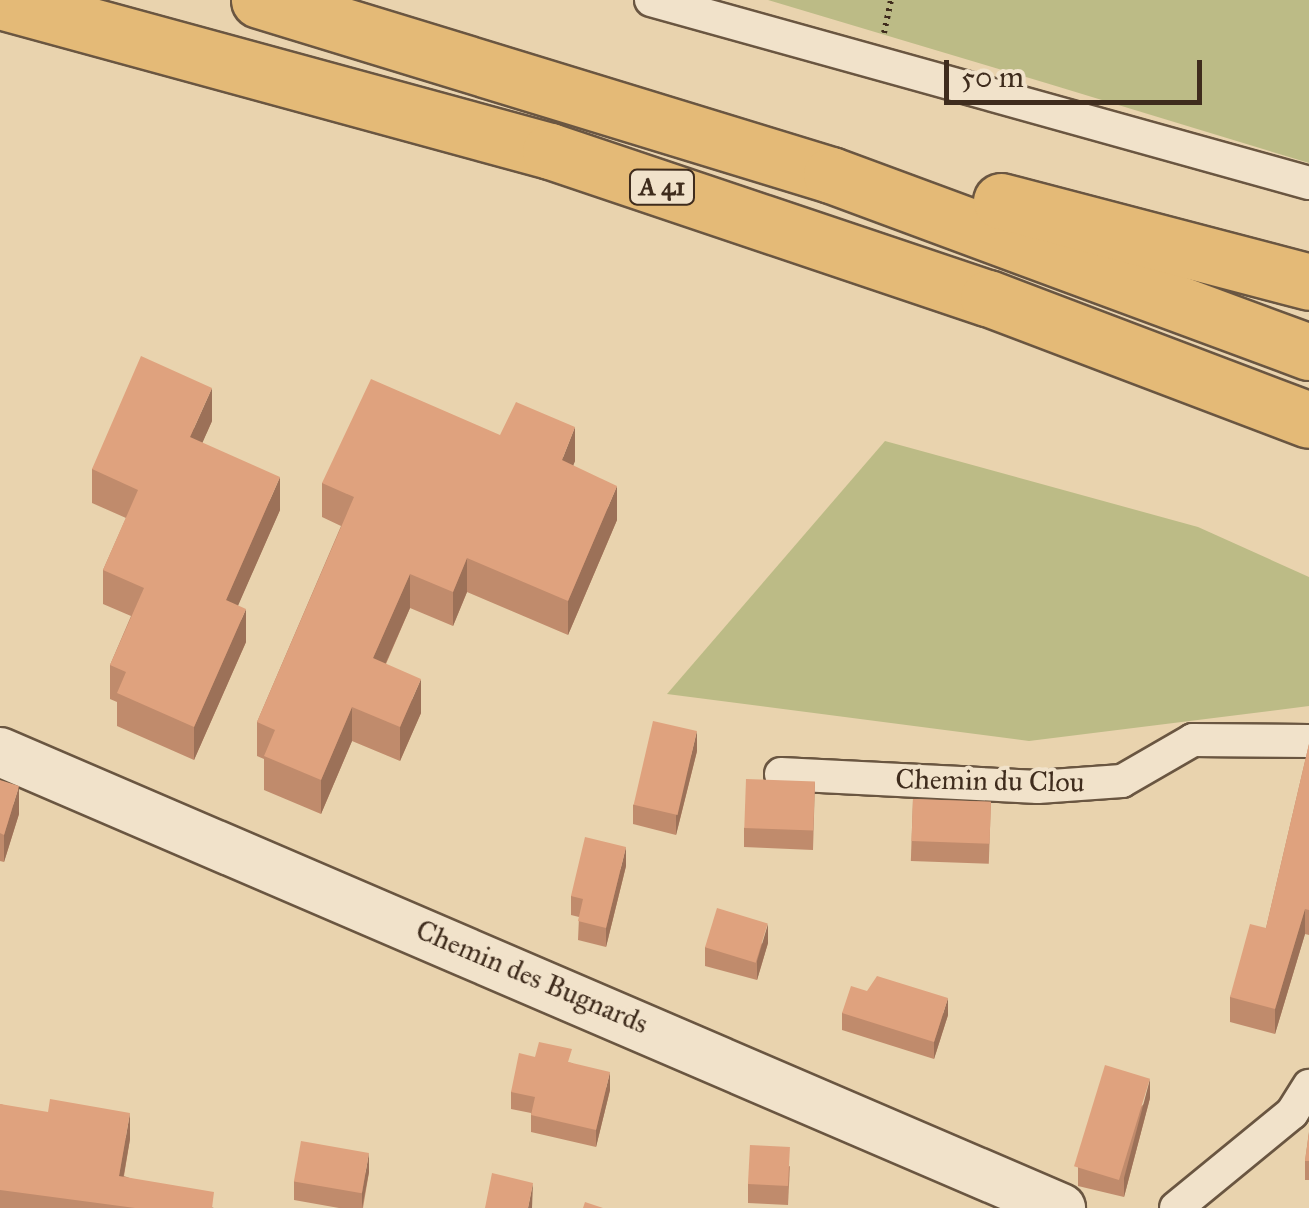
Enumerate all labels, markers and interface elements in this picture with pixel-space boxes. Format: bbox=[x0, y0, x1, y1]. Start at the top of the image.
scale bar bbox=[949, 40, 1206, 102]
text: 50 m bbox=[961, 59, 1024, 95]
road number: A 41 bbox=[627, 167, 697, 207]
street label: Chemin du Clou bbox=[895, 763, 1085, 799]
street label: Chemin des Bugnards bbox=[411, 913, 653, 1041]

